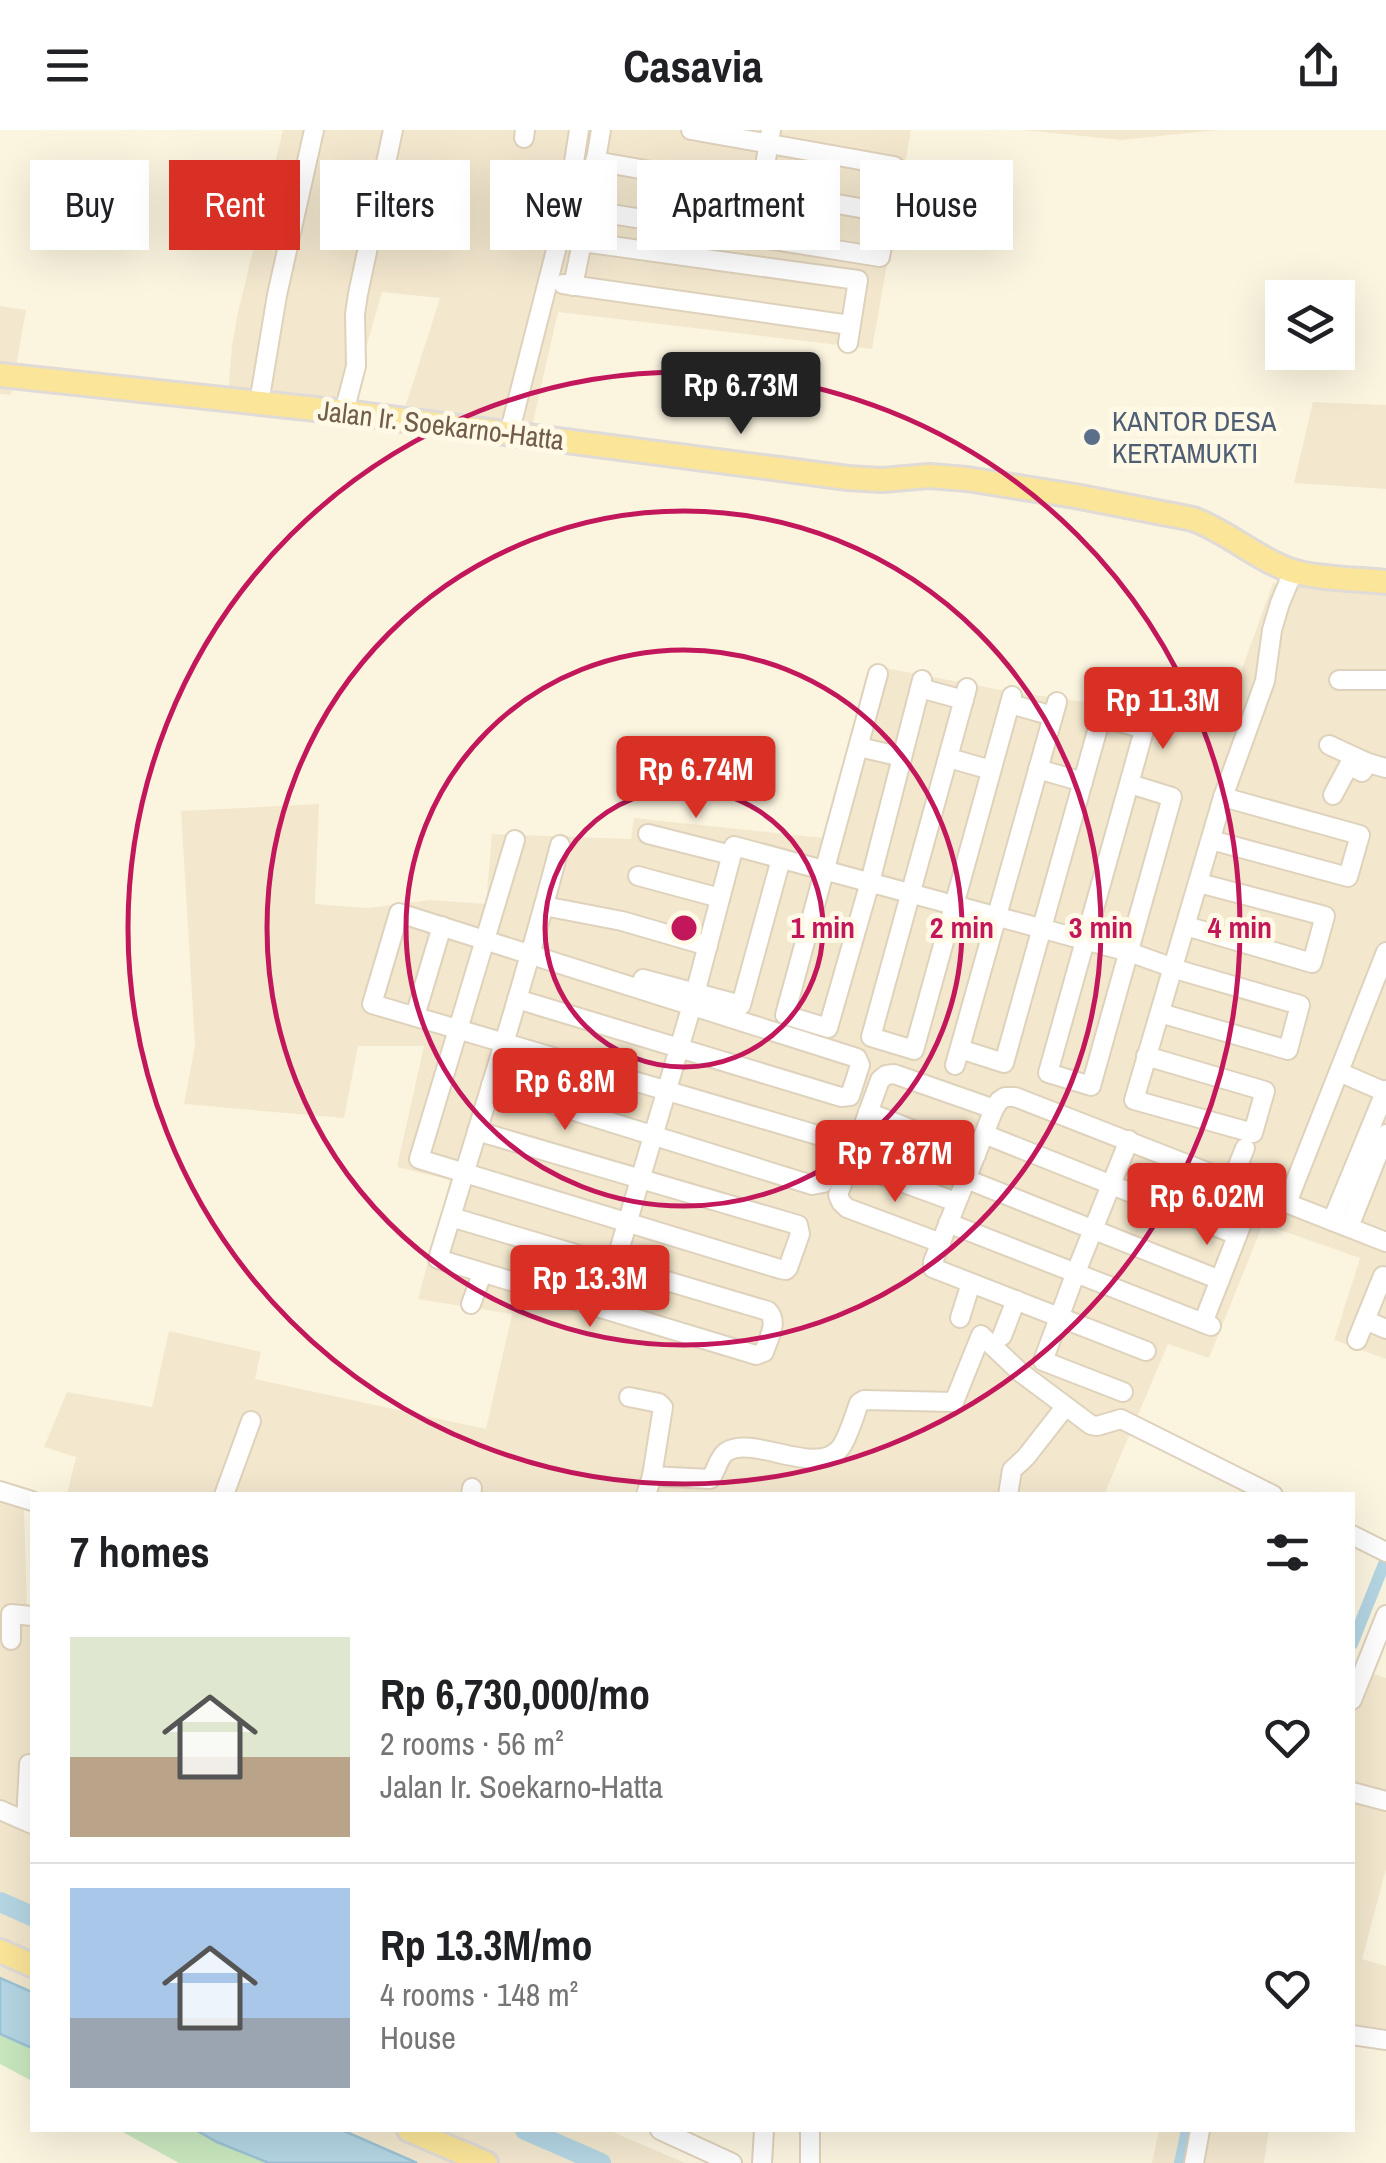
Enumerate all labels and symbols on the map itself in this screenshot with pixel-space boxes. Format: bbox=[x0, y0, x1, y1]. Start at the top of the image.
pin: Rp 6.73M bbox=[638, 352, 844, 437]
street label: Jalan Ir. Soekarno-Hatta bbox=[316, 391, 566, 459]
place label: KANTOR DESA KERTAMUKTI bbox=[1112, 402, 1277, 472]
marker: KANTOR DESA KERTAMUKTI bbox=[1081, 426, 1103, 448]
pin: Rp 11.3M bbox=[1060, 667, 1266, 752]
pin: Rp 6.74M bbox=[593, 736, 799, 821]
text: 1 min bbox=[791, 907, 855, 947]
text: 2 min bbox=[930, 907, 994, 947]
text: 3 min bbox=[1069, 907, 1133, 947]
text: 4 min bbox=[1208, 907, 1272, 947]
centre of rings bbox=[666, 910, 702, 946]
pin: Rp 6.8M bbox=[473, 1048, 657, 1133]
pin: Rp 7.87M bbox=[792, 1120, 998, 1205]
pin: Rp 6.02M bbox=[1104, 1163, 1310, 1248]
pin: Rp 13.3M bbox=[487, 1245, 693, 1330]

